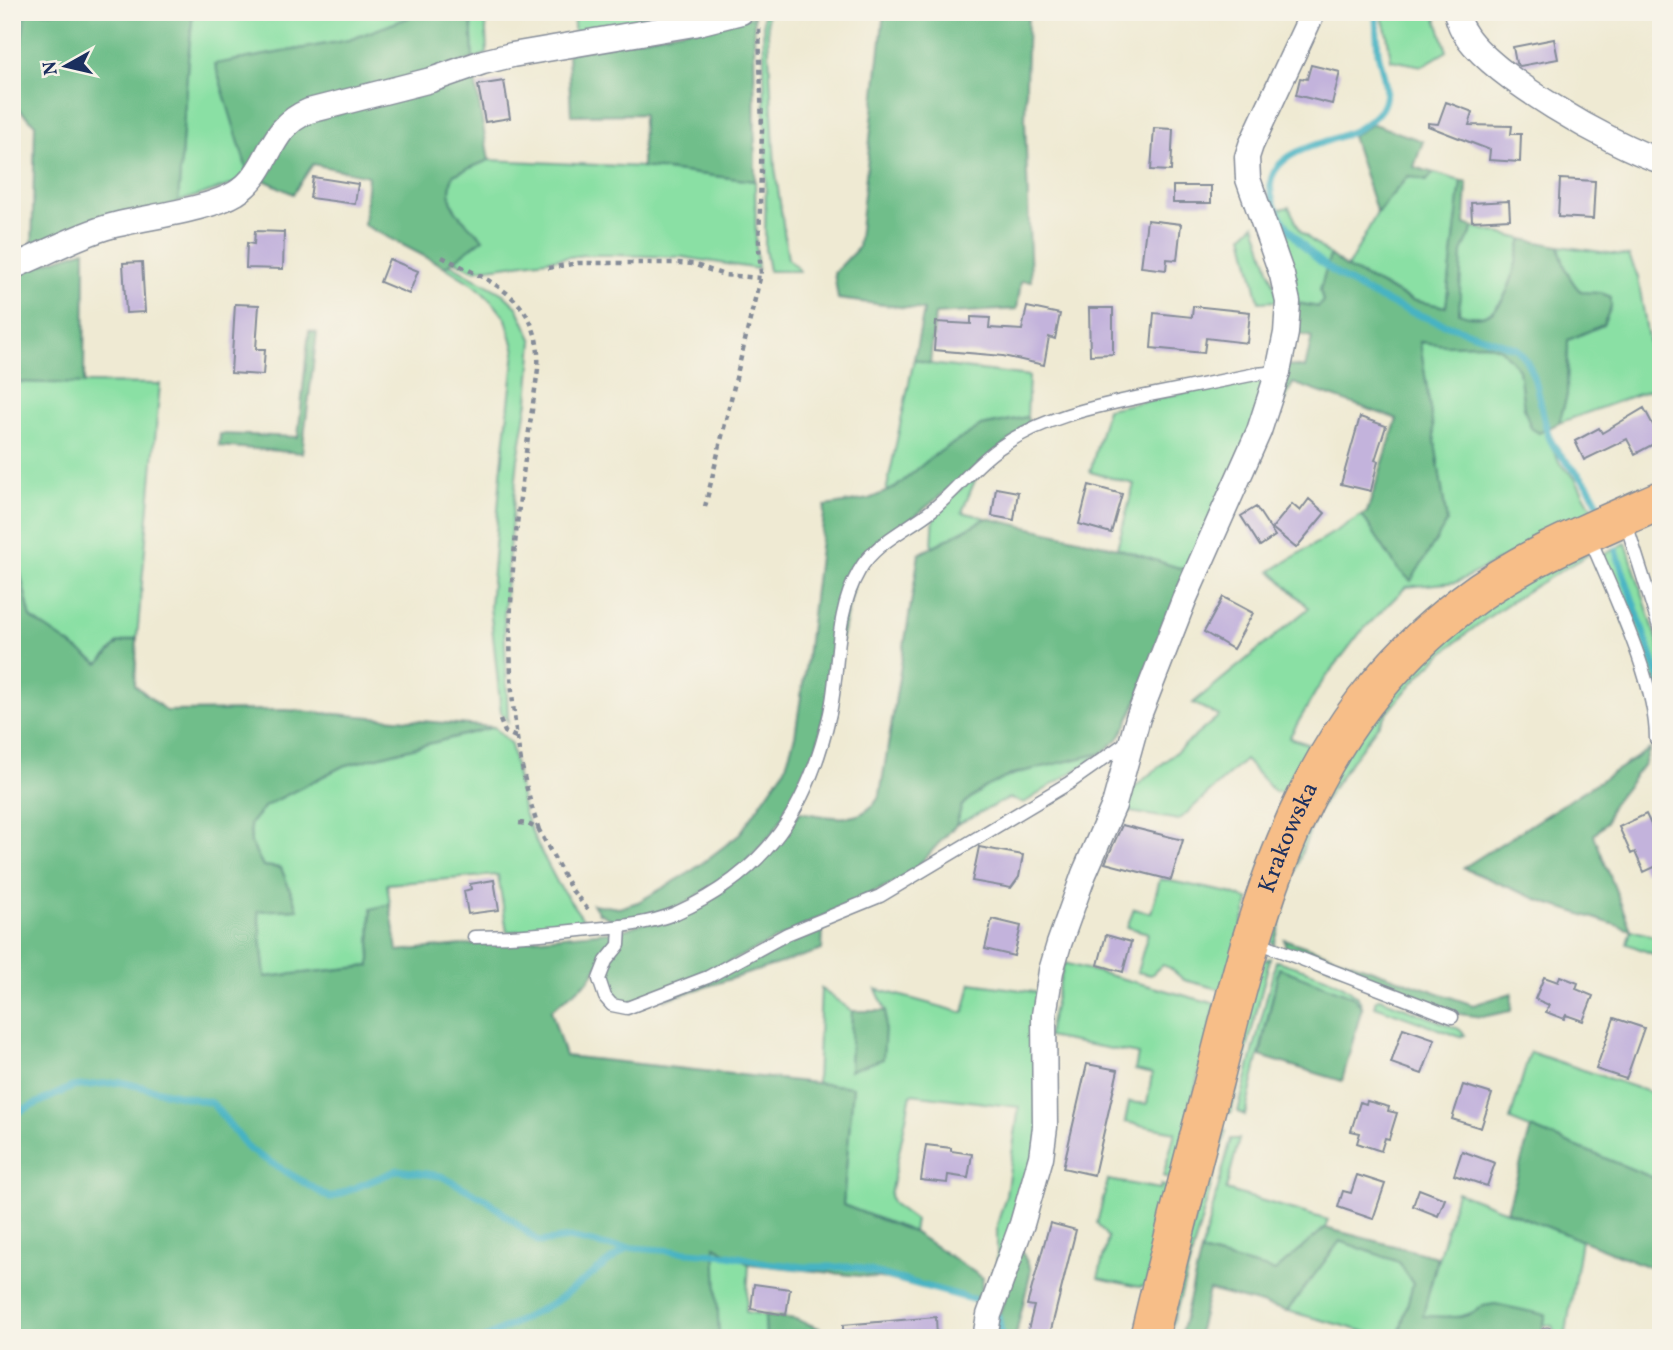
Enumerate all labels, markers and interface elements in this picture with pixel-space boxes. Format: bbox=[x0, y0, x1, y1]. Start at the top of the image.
north arrow bbox=[32, 32, 102, 102]
text: N bbox=[37, 59, 65, 77]
street label: Krakowska bbox=[1251, 776, 1328, 898]

